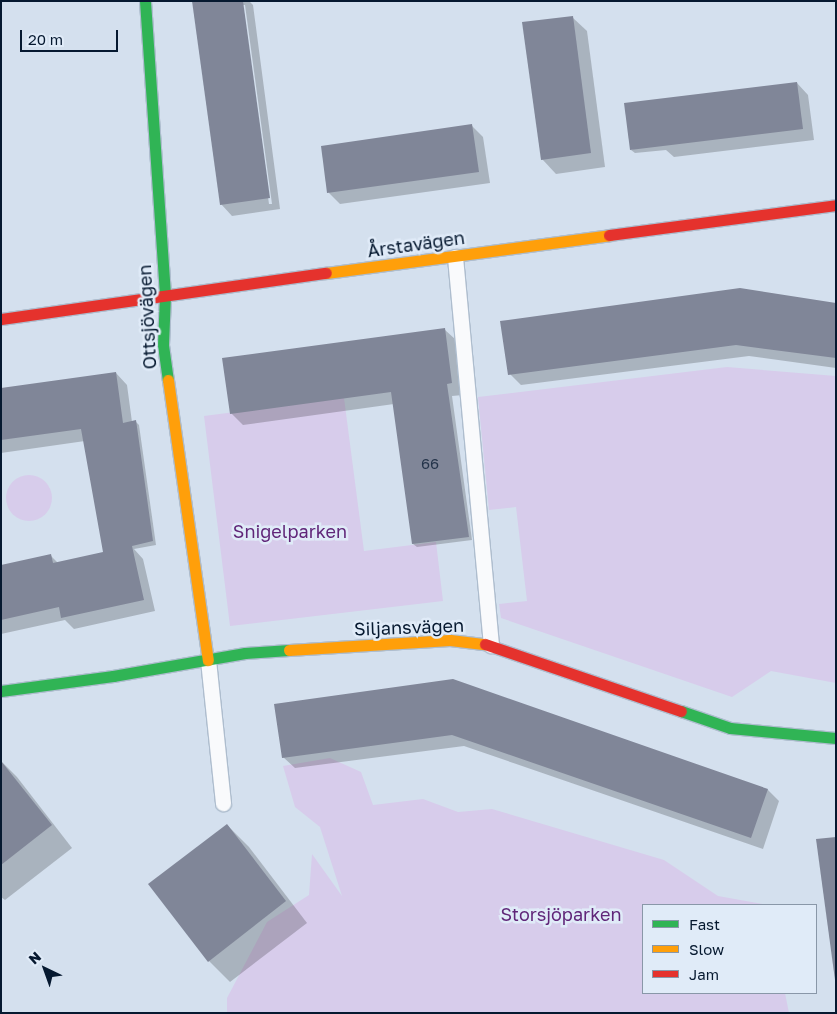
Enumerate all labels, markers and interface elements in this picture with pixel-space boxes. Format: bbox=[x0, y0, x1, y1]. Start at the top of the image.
scale bar bbox=[22, 20, 120, 52]
text: 20 m bbox=[28, 30, 63, 48]
street label: Årstavägen bbox=[366, 226, 466, 262]
street label: Ottsjövägen bbox=[133, 264, 161, 370]
house number: 66 bbox=[421, 455, 439, 473]
park label: Snigelparken bbox=[233, 520, 347, 542]
street label: Siljansvägen bbox=[354, 614, 464, 640]
park label: Storsjöparken bbox=[501, 903, 621, 925]
legend bbox=[642, 904, 817, 994]
text: Fast bbox=[689, 915, 720, 933]
text: Slow bbox=[689, 940, 724, 958]
north arrow bbox=[20, 944, 70, 994]
text: N bbox=[25, 948, 44, 967]
text: Jam bbox=[689, 965, 719, 983]

